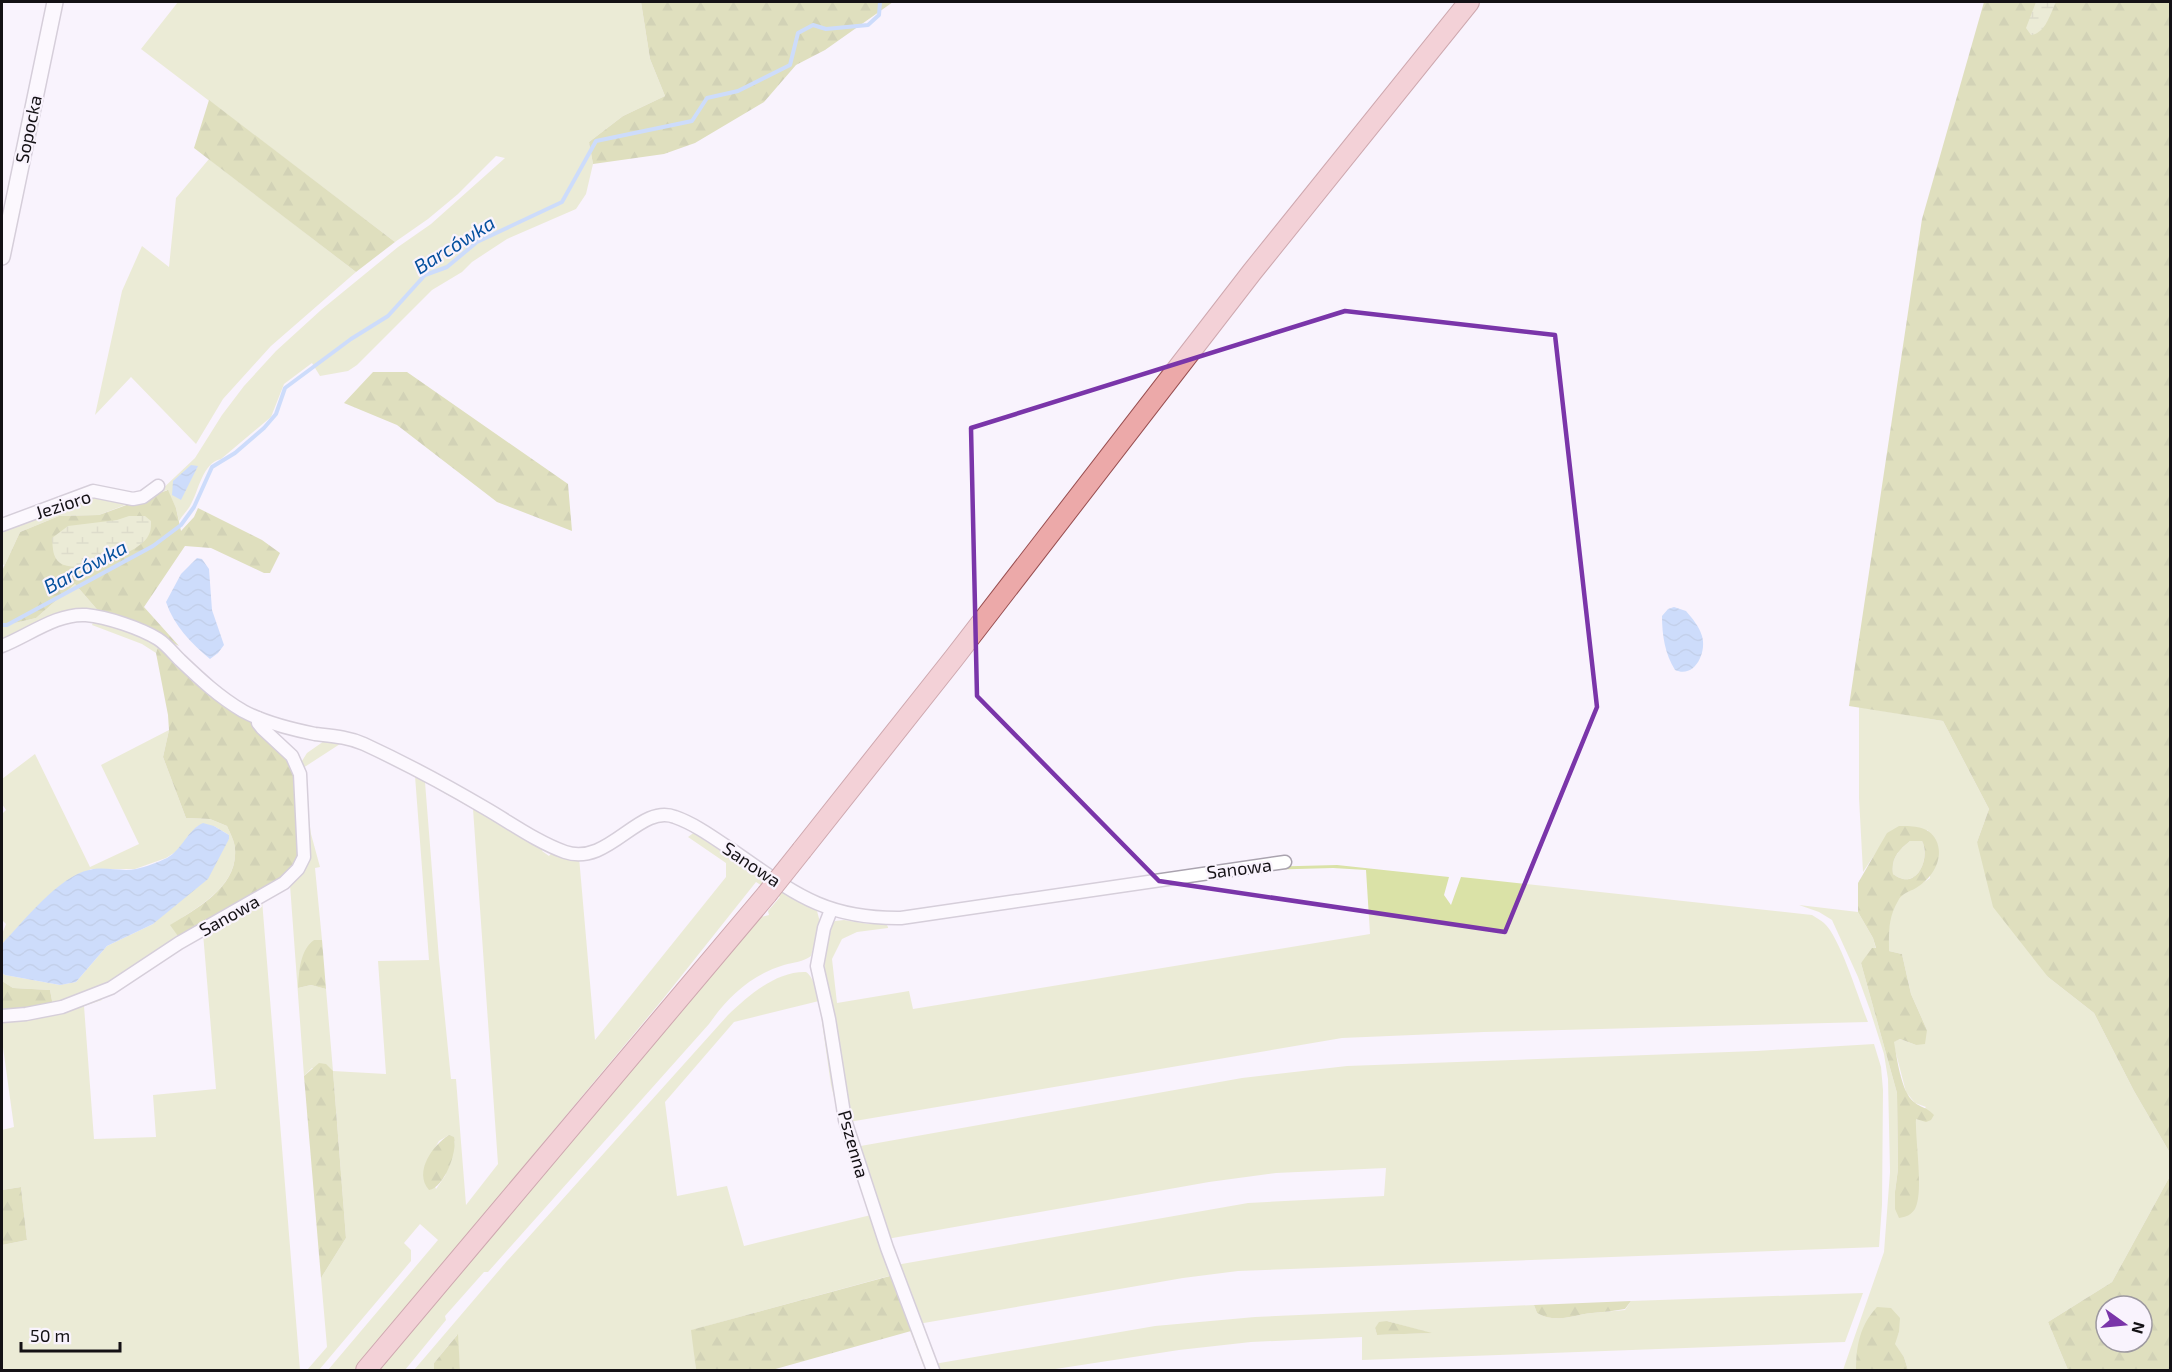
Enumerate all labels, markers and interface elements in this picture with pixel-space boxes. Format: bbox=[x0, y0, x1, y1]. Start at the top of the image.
street label: Sopocka bbox=[10, 93, 46, 165]
water label: Barcówka bbox=[409, 210, 499, 278]
street label: Jezioro bbox=[33, 485, 93, 523]
water label: Barcówka bbox=[39, 534, 131, 598]
street label: Sanowa bbox=[719, 837, 785, 891]
street label: Sanowa bbox=[1205, 853, 1273, 883]
street label: Sanowa bbox=[195, 890, 263, 940]
street label: Pszenna bbox=[834, 1108, 874, 1180]
north arrow bbox=[2094, 1294, 2154, 1354]
scale bar bbox=[21, 1315, 120, 1353]
text: N bbox=[2128, 1320, 2150, 1336]
text: 50 m bbox=[30, 1324, 70, 1346]

